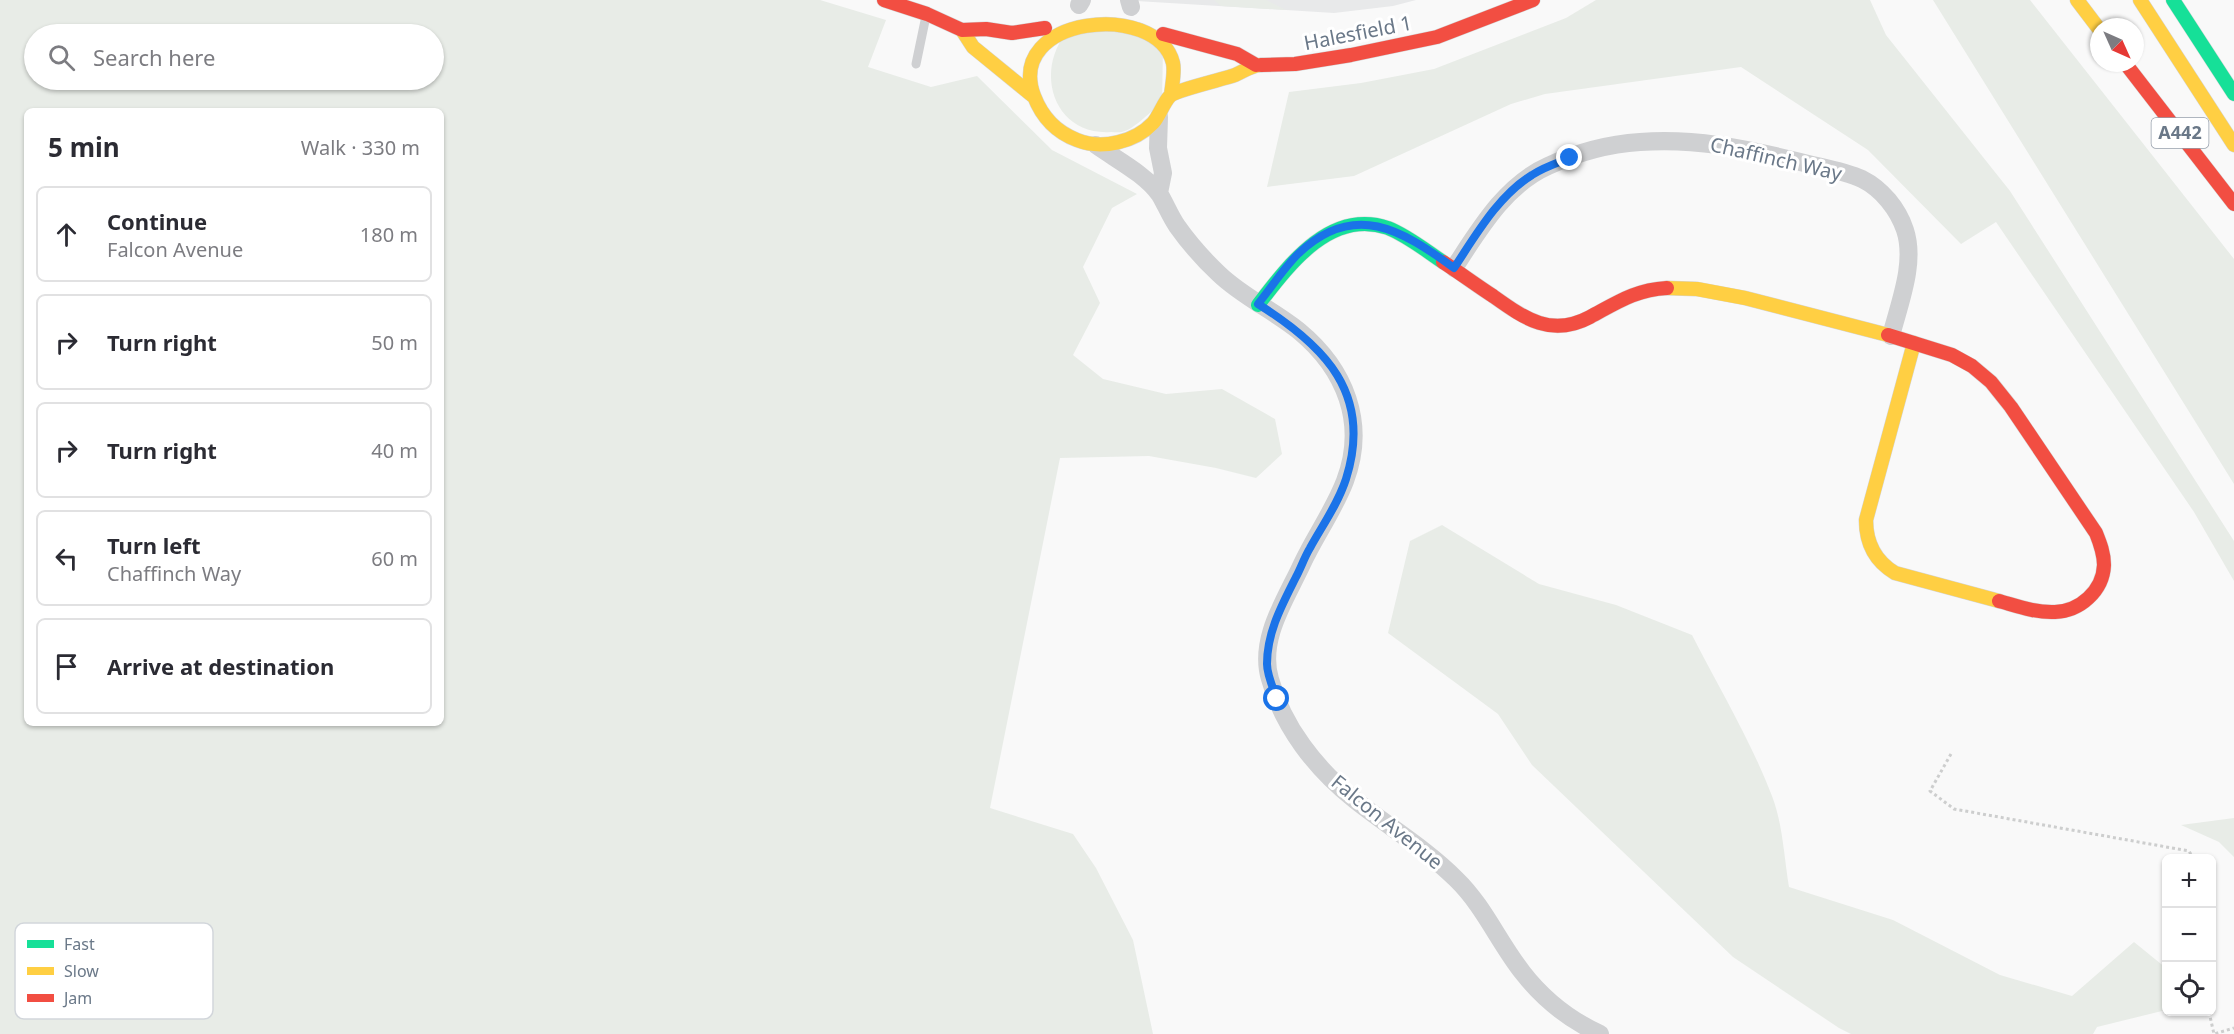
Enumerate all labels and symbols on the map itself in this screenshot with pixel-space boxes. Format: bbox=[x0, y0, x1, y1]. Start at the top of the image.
street label: Halesfield 1 bbox=[1302, 9, 1414, 56]
north arrow bbox=[2090, 18, 2144, 72]
road number: A442 bbox=[2152, 118, 2208, 148]
street label: Chaffinch Way bbox=[1708, 130, 1845, 187]
route end bbox=[1556, 144, 1582, 170]
route start bbox=[1263, 685, 1289, 711]
street label: Falcon Avenue bbox=[1326, 768, 1449, 875]
legend bbox=[15, 923, 213, 1019]
text: Fast bbox=[64, 933, 95, 955]
text: Slow bbox=[64, 960, 99, 982]
text: Jam bbox=[62, 987, 92, 1009]

